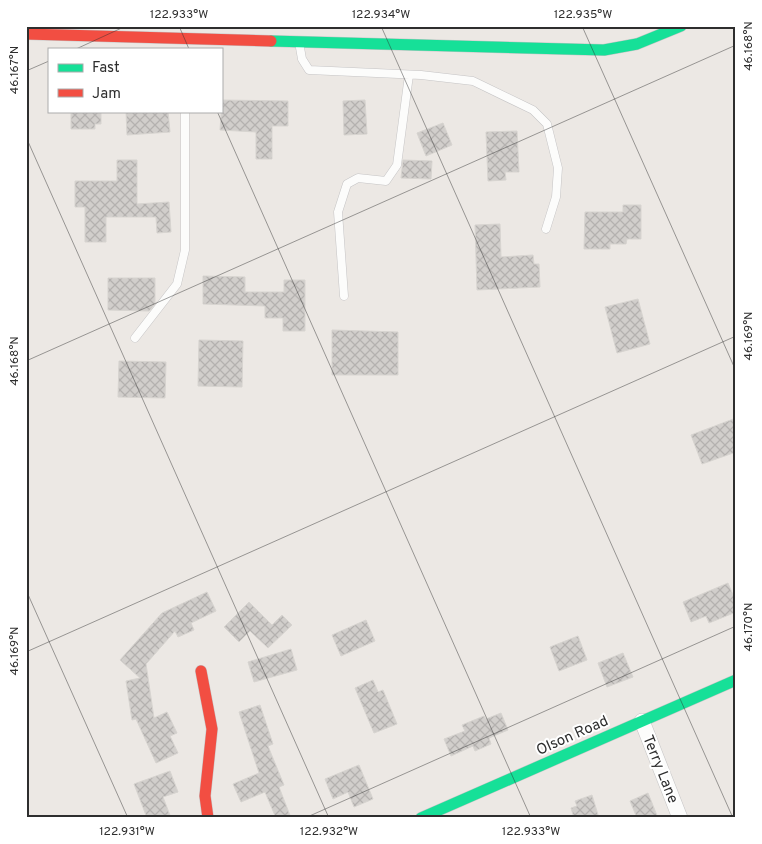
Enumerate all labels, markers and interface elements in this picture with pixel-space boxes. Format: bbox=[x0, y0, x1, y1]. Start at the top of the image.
text: 122.933°W bbox=[150, 7, 208, 23]
text: 122.934°W bbox=[352, 7, 410, 23]
text: 122.935°W bbox=[554, 7, 612, 23]
text: 46.168°N bbox=[741, 21, 757, 71]
text: 46.167°N bbox=[7, 46, 23, 94]
legend bbox=[48, 48, 222, 112]
text: Fast bbox=[92, 59, 120, 78]
text: Jam bbox=[92, 85, 121, 104]
text: 46.169°N bbox=[741, 311, 757, 361]
text: 46.168°N bbox=[7, 336, 23, 386]
text: 46.170°N bbox=[741, 603, 757, 651]
text: 46.169°N bbox=[7, 626, 23, 676]
street label: Olson Road bbox=[534, 712, 612, 761]
street label: Terry Lane bbox=[637, 733, 682, 807]
text: 122.931°W bbox=[99, 824, 155, 840]
text: 122.932°W bbox=[300, 824, 358, 840]
text: 122.933°W bbox=[502, 824, 560, 840]

